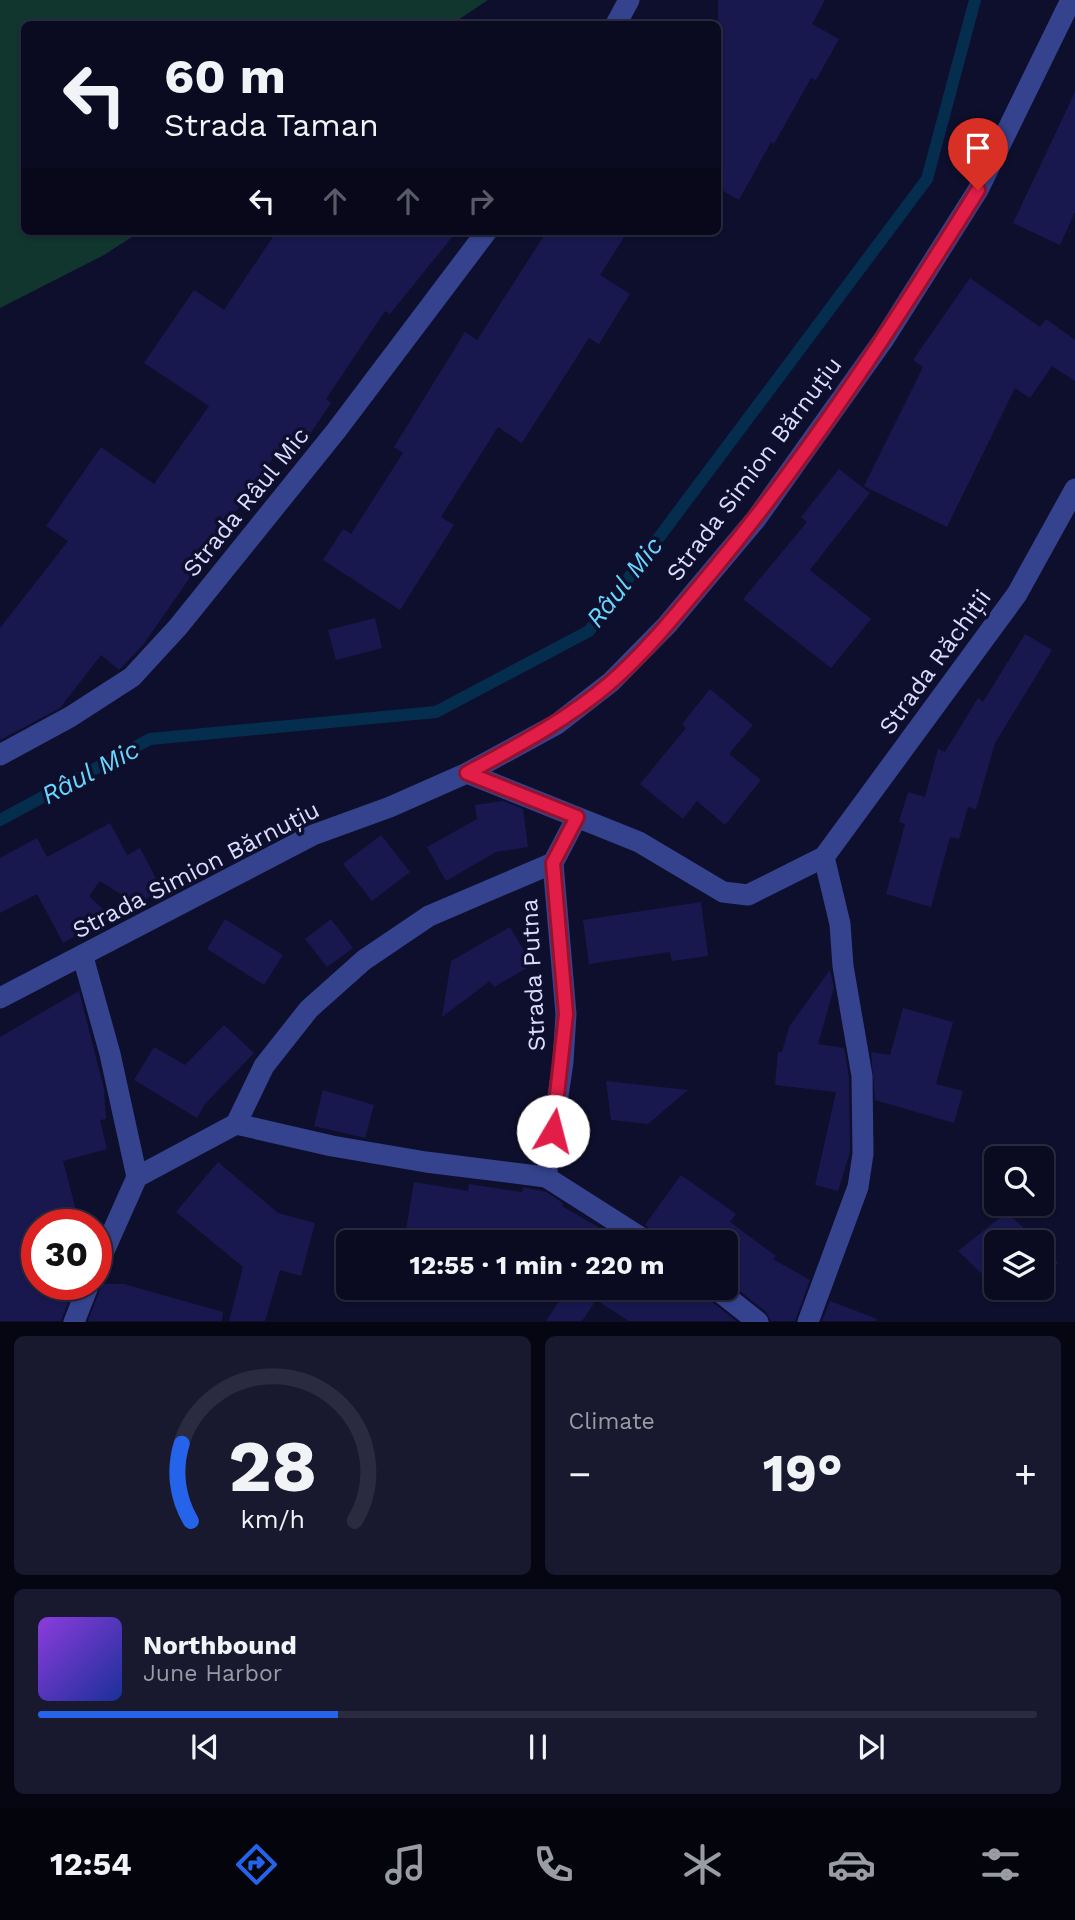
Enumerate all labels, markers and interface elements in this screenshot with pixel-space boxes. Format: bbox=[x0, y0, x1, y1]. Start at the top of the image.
text: 60 m bbox=[164, 47, 286, 105]
icon: left bbox=[49, 49, 140, 140]
text: Strada Taman bbox=[164, 106, 379, 144]
pin bbox=[948, 118, 1008, 190]
icon: arrive bbox=[959, 129, 997, 167]
icon: left bbox=[243, 182, 281, 220]
icon: ahead bbox=[316, 182, 354, 220]
icon: ahead bbox=[389, 182, 427, 220]
icon: right bbox=[462, 182, 500, 220]
street label: Strada Simion Bărnuțiu bbox=[661, 352, 847, 586]
street label: Strada Râul Mic bbox=[177, 422, 315, 582]
water label: Râul Mic bbox=[580, 531, 668, 633]
street label: Strada Răchiții bbox=[873, 584, 997, 740]
water label: Râul Mic bbox=[36, 734, 144, 810]
street label: Strada Simion Bărnuțiu bbox=[68, 796, 324, 944]
street label: Strada Putna bbox=[515, 898, 551, 1052]
position arrow bbox=[516, 1094, 590, 1168]
map controls bbox=[984, 1146, 1054, 1300]
button: search bbox=[984, 1146, 1054, 1216]
speed limit sign: 30 bbox=[21, 1209, 112, 1300]
button: layers bbox=[984, 1230, 1054, 1300]
text: 12:55 · 1 min · 220 m bbox=[409, 1250, 665, 1280]
text: Climate bbox=[569, 1408, 655, 1435]
text: 28 bbox=[228, 1424, 317, 1510]
text: 19° bbox=[763, 1443, 843, 1504]
text: − bbox=[569, 1452, 591, 1496]
text: + bbox=[1014, 1452, 1037, 1496]
text: km/h bbox=[240, 1505, 304, 1534]
text: Northbound bbox=[143, 1630, 297, 1660]
text: June Harbor bbox=[143, 1660, 282, 1687]
icon: previous bbox=[186, 1728, 224, 1766]
icon: pause bbox=[519, 1728, 557, 1766]
icon: next bbox=[852, 1728, 890, 1766]
icon: directions bbox=[232, 1840, 281, 1889]
icon: music bbox=[381, 1840, 430, 1889]
icon: phone bbox=[529, 1840, 578, 1889]
icon: climate bbox=[678, 1840, 727, 1889]
icon: car bbox=[827, 1840, 876, 1889]
icon: filters bbox=[976, 1840, 1025, 1889]
text: 12:54 bbox=[50, 1845, 132, 1883]

